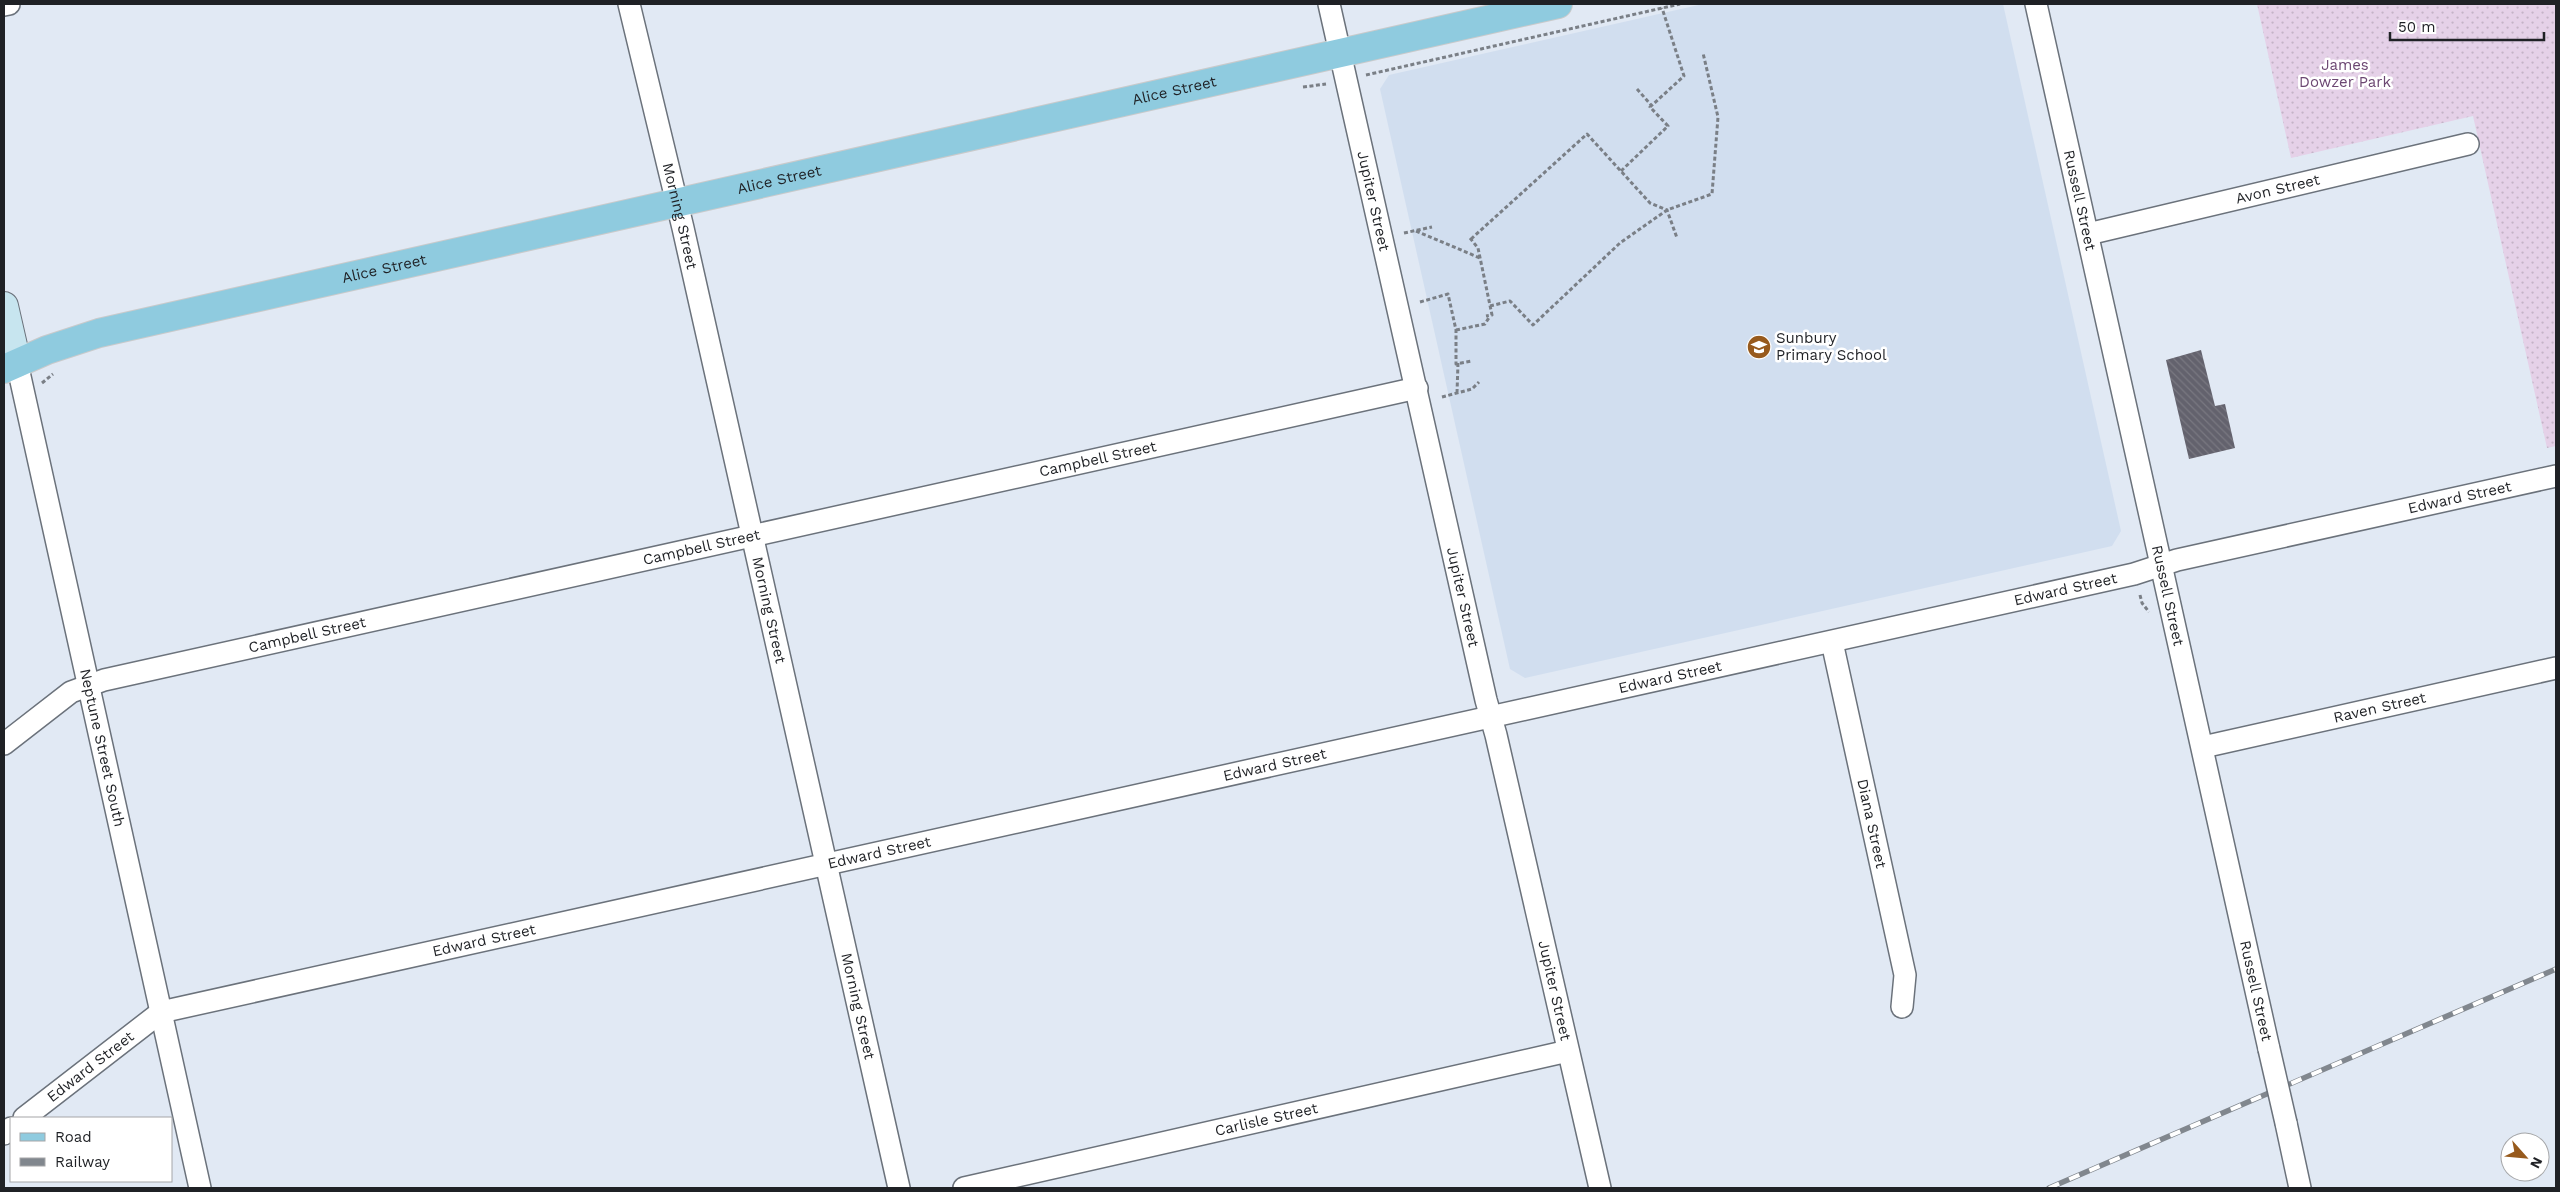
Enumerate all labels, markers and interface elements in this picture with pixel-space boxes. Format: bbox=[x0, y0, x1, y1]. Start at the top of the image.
scale bar bbox=[2390, 10, 2544, 42]
text: 50 m bbox=[2398, 18, 2435, 36]
park label: James Dowzer Park bbox=[2299, 56, 2391, 91]
street label: Alice Street bbox=[1130, 72, 1219, 109]
street label: Russell Street bbox=[2060, 148, 2100, 253]
street label: Jupiter Street bbox=[1353, 149, 1394, 254]
street label: Morning Street bbox=[659, 161, 701, 272]
street label: Alice Street bbox=[735, 161, 824, 198]
street label: Avon Street bbox=[2234, 170, 2322, 208]
street label: Alice Street bbox=[340, 250, 429, 287]
place label: Sunbury Primary School bbox=[1776, 329, 1887, 364]
school or university icon: Sunbury Primary School bbox=[1746, 334, 1772, 360]
street label: Campbell Street bbox=[1037, 437, 1159, 481]
street label: Edward Street bbox=[2406, 477, 2514, 518]
street label: Campbell Street bbox=[641, 525, 762, 569]
street label: Russell Street bbox=[2148, 543, 2188, 648]
street label: Jupiter Street bbox=[1443, 545, 1483, 650]
street label: Morning Street bbox=[748, 555, 790, 666]
street label: Edward Street bbox=[2012, 569, 2119, 609]
street label: Campbell Street bbox=[247, 613, 368, 657]
street label: Edward Street bbox=[1617, 657, 1724, 697]
street label: Neptune Street South bbox=[76, 667, 129, 828]
street label: Raven Street bbox=[2332, 688, 2428, 727]
street label: Edward Street bbox=[1221, 744, 1329, 785]
street label: Diana Street bbox=[1853, 777, 1891, 871]
street label: Edward Street bbox=[826, 832, 933, 873]
street label: Edward Street bbox=[431, 920, 538, 961]
street label: Jupiter Street bbox=[1534, 939, 1575, 1043]
street label: Russell Street bbox=[2236, 939, 2276, 1043]
street label: Morning Street bbox=[837, 951, 879, 1062]
street label: Edward Street bbox=[43, 1027, 138, 1106]
street label: Carlisle Street bbox=[1213, 1099, 1320, 1140]
legend bbox=[10, 1117, 172, 1182]
text: Road bbox=[55, 1128, 92, 1146]
north arrow bbox=[2500, 1132, 2550, 1182]
text: Railway bbox=[55, 1153, 110, 1171]
text: N bbox=[2527, 1155, 2546, 1171]

